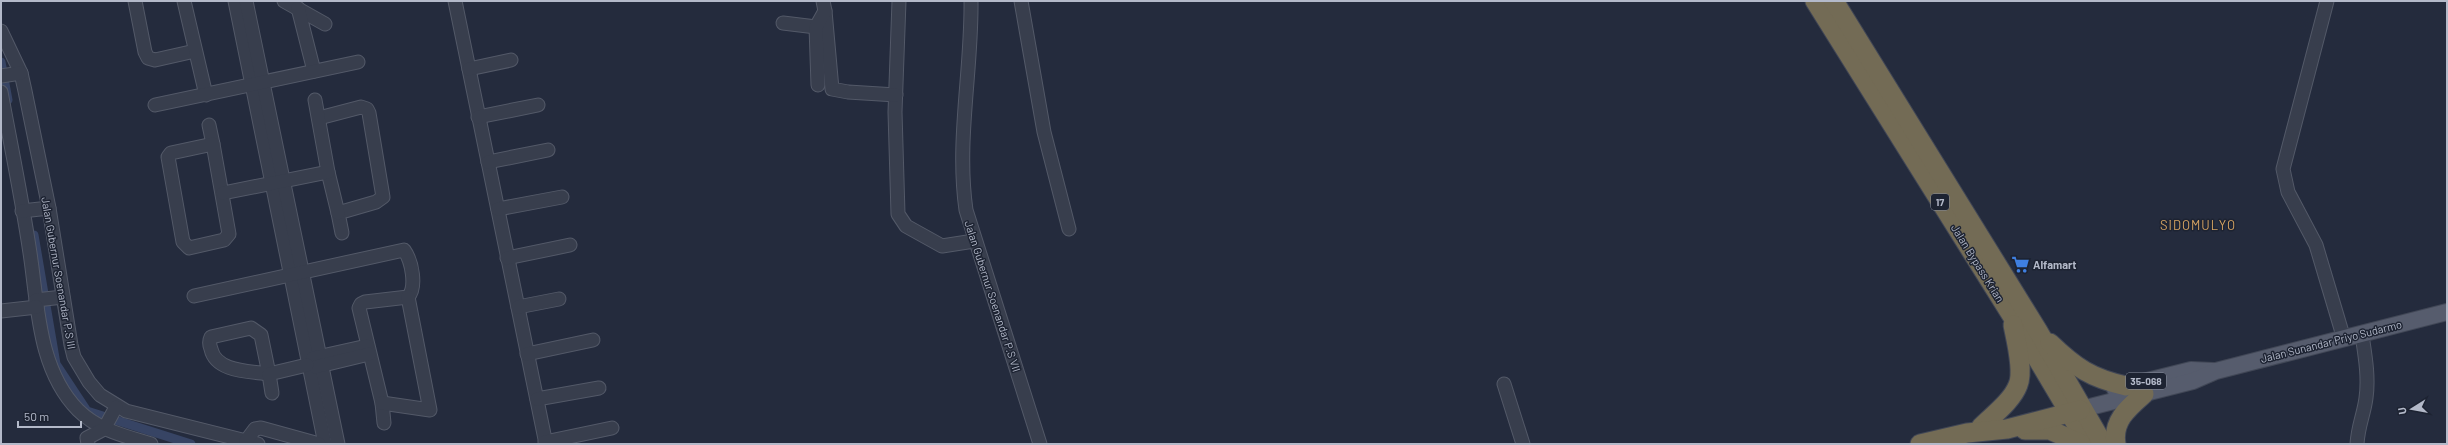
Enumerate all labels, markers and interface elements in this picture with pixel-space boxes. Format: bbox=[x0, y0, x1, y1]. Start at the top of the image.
road number: 17 bbox=[1931, 194, 1949, 210]
street label: Jalan Gubernur Soenandar P.S III bbox=[39, 196, 79, 350]
district label: SIDOMULYO bbox=[2160, 217, 2236, 233]
street label: Jalan Gubernur Soenandar P.S VII bbox=[962, 219, 1024, 373]
street label: Jalan Bypass Krian bbox=[1949, 222, 2007, 304]
supermarket icon: Alfamart bbox=[2010, 254, 2030, 274]
place label: Alfamart bbox=[2033, 258, 2077, 271]
street label: Jalan Sunandar Priyo Sudarmo bbox=[2259, 317, 2403, 365]
road number: 35-068 bbox=[2126, 373, 2166, 389]
north arrow bbox=[2392, 389, 2432, 429]
scale bar bbox=[18, 403, 81, 429]
text: U bbox=[2395, 406, 2409, 416]
text: 50 m bbox=[24, 409, 49, 423]

